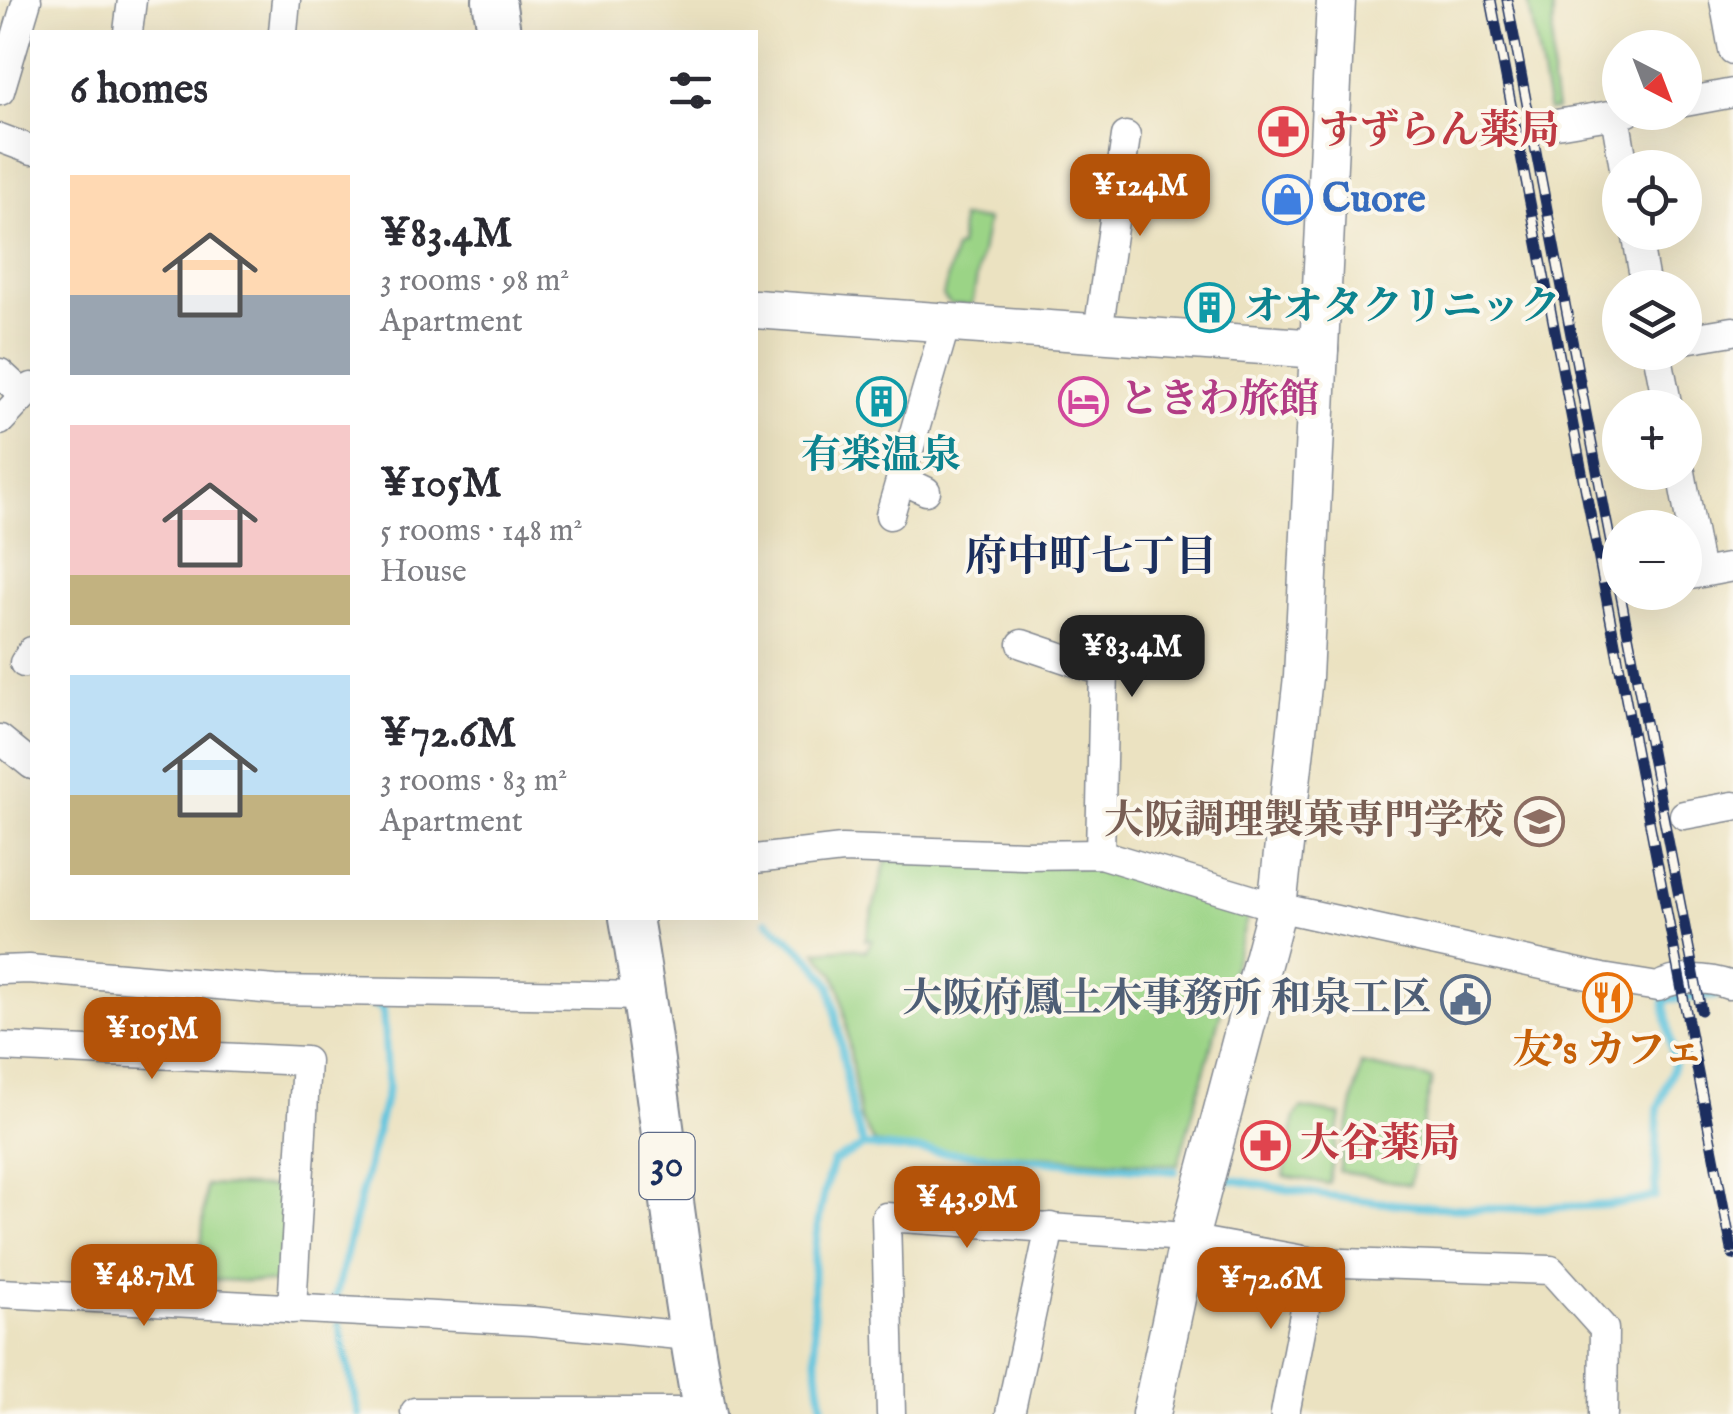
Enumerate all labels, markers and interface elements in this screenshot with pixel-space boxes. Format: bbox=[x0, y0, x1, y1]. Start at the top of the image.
north arrow bbox=[1602, 30, 1702, 130]
map controls bbox=[1602, 30, 1702, 610]
icon: filters bbox=[663, 63, 718, 118]
text: 6 homes bbox=[70, 64, 208, 117]
pharmacy icon: すずらん薬局 bbox=[1258, 106, 1310, 158]
place label: すずらん薬局 bbox=[1319, 107, 1559, 158]
button: locate bbox=[1602, 150, 1702, 250]
pin: ¥124M bbox=[1070, 154, 1210, 239]
text: ¥124M bbox=[1092, 166, 1188, 207]
shop icon: Cuore bbox=[1261, 174, 1313, 226]
place label: Cuore bbox=[1322, 175, 1426, 226]
text: ¥83.4M bbox=[380, 208, 512, 261]
icon: home bbox=[150, 215, 270, 335]
text: 3 rooms · 98 m² bbox=[380, 261, 569, 302]
button: layers bbox=[1602, 270, 1702, 370]
building icon: オオタクリニック bbox=[1183, 282, 1235, 334]
place label: オオタクリニック bbox=[1244, 283, 1560, 334]
text: Apartment bbox=[380, 302, 523, 343]
hotel icon: ときわ旅館 bbox=[1058, 375, 1110, 427]
building icon: 有楽温泉 bbox=[855, 376, 907, 428]
place label: ときわ旅館 bbox=[1119, 376, 1319, 427]
button: + bbox=[1602, 390, 1702, 490]
place label: 有楽温泉 bbox=[801, 432, 961, 483]
text: ¥105M bbox=[380, 458, 501, 511]
icon: home bbox=[150, 465, 270, 585]
button: − bbox=[1602, 510, 1702, 610]
text: 5 rooms · 148 m² bbox=[380, 511, 583, 552]
district label: 府中町七丁目 bbox=[965, 532, 1217, 585]
text: House bbox=[380, 552, 467, 593]
pin: ¥83.4M bbox=[1051, 615, 1213, 700]
text: ¥83.4M bbox=[1082, 627, 1182, 668]
text: ¥72.6M bbox=[380, 708, 516, 761]
icon: home bbox=[150, 715, 270, 835]
text: 3 rooms · 83 m² bbox=[380, 761, 567, 802]
school or university icon: 大阪調理製菓専門学校 bbox=[1513, 796, 1565, 848]
place label: 大阪調理製菓専門学校 bbox=[1104, 797, 1504, 848]
text: Apartment bbox=[380, 802, 523, 843]
restaurant icon: 友's カフェ bbox=[1582, 971, 1634, 1023]
public building icon: 大阪府鳳土木事務所 和泉工区 bbox=[1440, 974, 1492, 1026]
place label: 大阪府鳳土木事務所 和泉工区 bbox=[902, 975, 1431, 1026]
pin: ¥105M bbox=[82, 997, 222, 1082]
text: ¥105M bbox=[106, 1009, 198, 1050]
place label: 友's カフェ bbox=[1512, 1027, 1704, 1078]
pharmacy icon: 大谷薬局 bbox=[1239, 1119, 1291, 1171]
place label: 大谷薬局 bbox=[1300, 1120, 1460, 1171]
road number: 30 bbox=[640, 1133, 694, 1199]
pin: ¥43.9M bbox=[886, 1166, 1048, 1251]
text: ¥43.9M bbox=[916, 1178, 1018, 1219]
pin: ¥48.7M bbox=[63, 1244, 225, 1329]
pin: ¥72.6M bbox=[1190, 1247, 1352, 1332]
text: ¥48.7M bbox=[93, 1256, 195, 1297]
text: ¥72.6M bbox=[1219, 1259, 1323, 1300]

